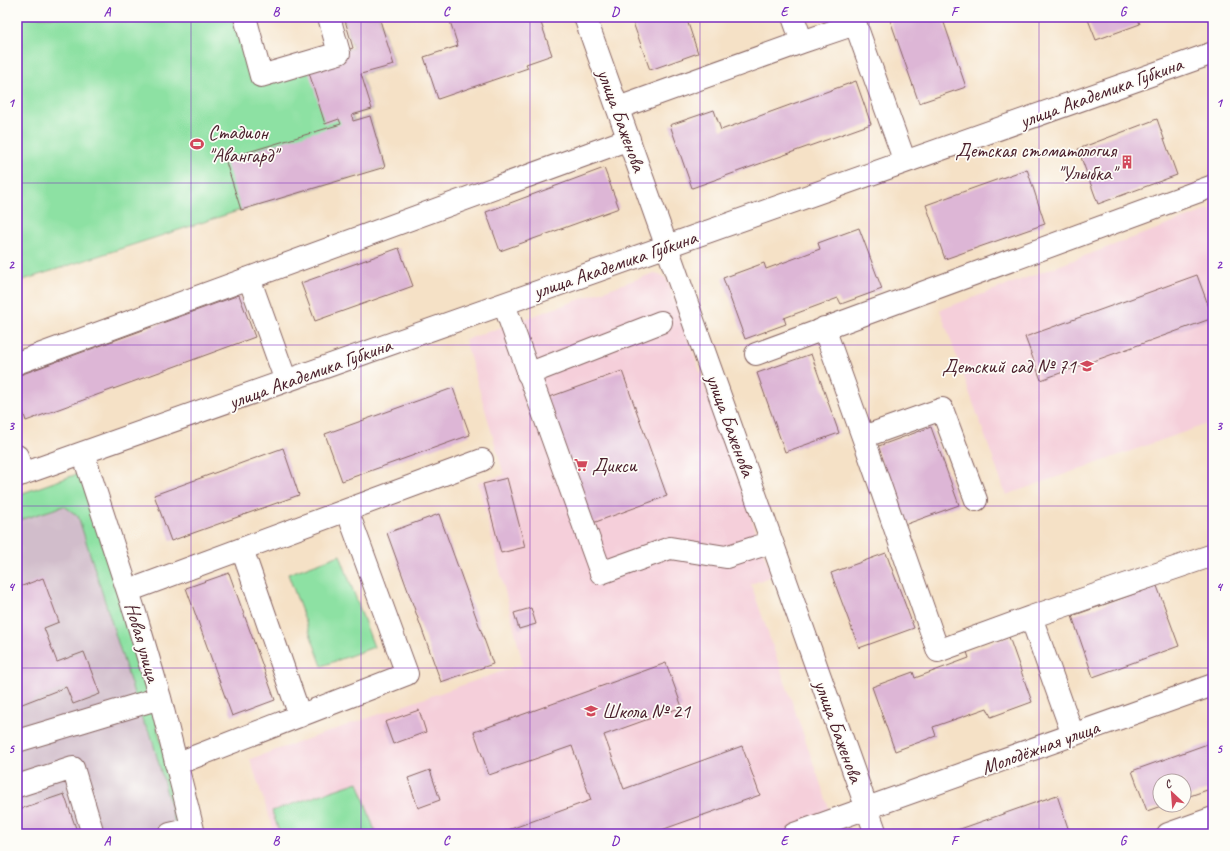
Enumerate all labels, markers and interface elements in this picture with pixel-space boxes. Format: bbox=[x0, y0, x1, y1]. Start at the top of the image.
text: A bbox=[104, 4, 112, 20]
text: B bbox=[273, 4, 281, 20]
text: C bbox=[443, 4, 451, 20]
text: D bbox=[611, 4, 620, 20]
text: E bbox=[781, 4, 790, 20]
text: F bbox=[951, 4, 960, 20]
text: G bbox=[1120, 4, 1128, 20]
street label: улица Академика Губкина bbox=[1015, 51, 1187, 134]
street label: улица Баженова bbox=[591, 64, 652, 176]
text: 1 bbox=[8, 95, 16, 111]
text: 1 bbox=[1216, 95, 1224, 111]
place label: Стадион "Авангард" bbox=[208, 120, 282, 168]
sports icon: Стадион "Авангард" bbox=[189, 136, 205, 152]
place label: Детская стоматология "Улыбка" bbox=[955, 138, 1120, 186]
building icon: Детская стоматология "Улыбка" bbox=[1119, 154, 1135, 170]
street label: улица Академика Губкина bbox=[529, 224, 702, 305]
text: 2 bbox=[8, 257, 15, 273]
text: 2 bbox=[1216, 257, 1223, 273]
street label: улица Академика Губкина bbox=[224, 332, 396, 415]
place label: Детский сад № 71 bbox=[942, 354, 1077, 379]
school or university icon: Детский сад № 71 bbox=[1079, 358, 1095, 374]
street label: улица Баженова bbox=[700, 369, 761, 481]
text: 3 bbox=[8, 418, 15, 434]
text: 3 bbox=[1216, 418, 1223, 434]
place label: Дикси bbox=[592, 453, 638, 478]
supermarket icon: Дикси bbox=[573, 457, 589, 473]
text: 4 bbox=[8, 579, 16, 595]
text: 4 bbox=[1216, 579, 1224, 595]
street label: Новая улица bbox=[119, 599, 166, 687]
street label: улица Баженова bbox=[808, 675, 869, 787]
place label: Школа № 21 bbox=[602, 699, 691, 724]
school or university icon: Школа № 21 bbox=[583, 703, 599, 719]
street label: Молодёжная улица bbox=[978, 714, 1104, 780]
text: 5 bbox=[8, 741, 15, 757]
text: 5 bbox=[1216, 741, 1223, 757]
north arrow bbox=[1152, 773, 1192, 813]
text: С bbox=[1162, 776, 1175, 791]
text: A bbox=[104, 833, 112, 849]
text: B bbox=[273, 833, 281, 849]
text: C bbox=[443, 833, 451, 849]
text: D bbox=[611, 833, 620, 849]
text: E bbox=[781, 833, 790, 849]
text: F bbox=[951, 833, 960, 849]
text: G bbox=[1120, 833, 1128, 849]

